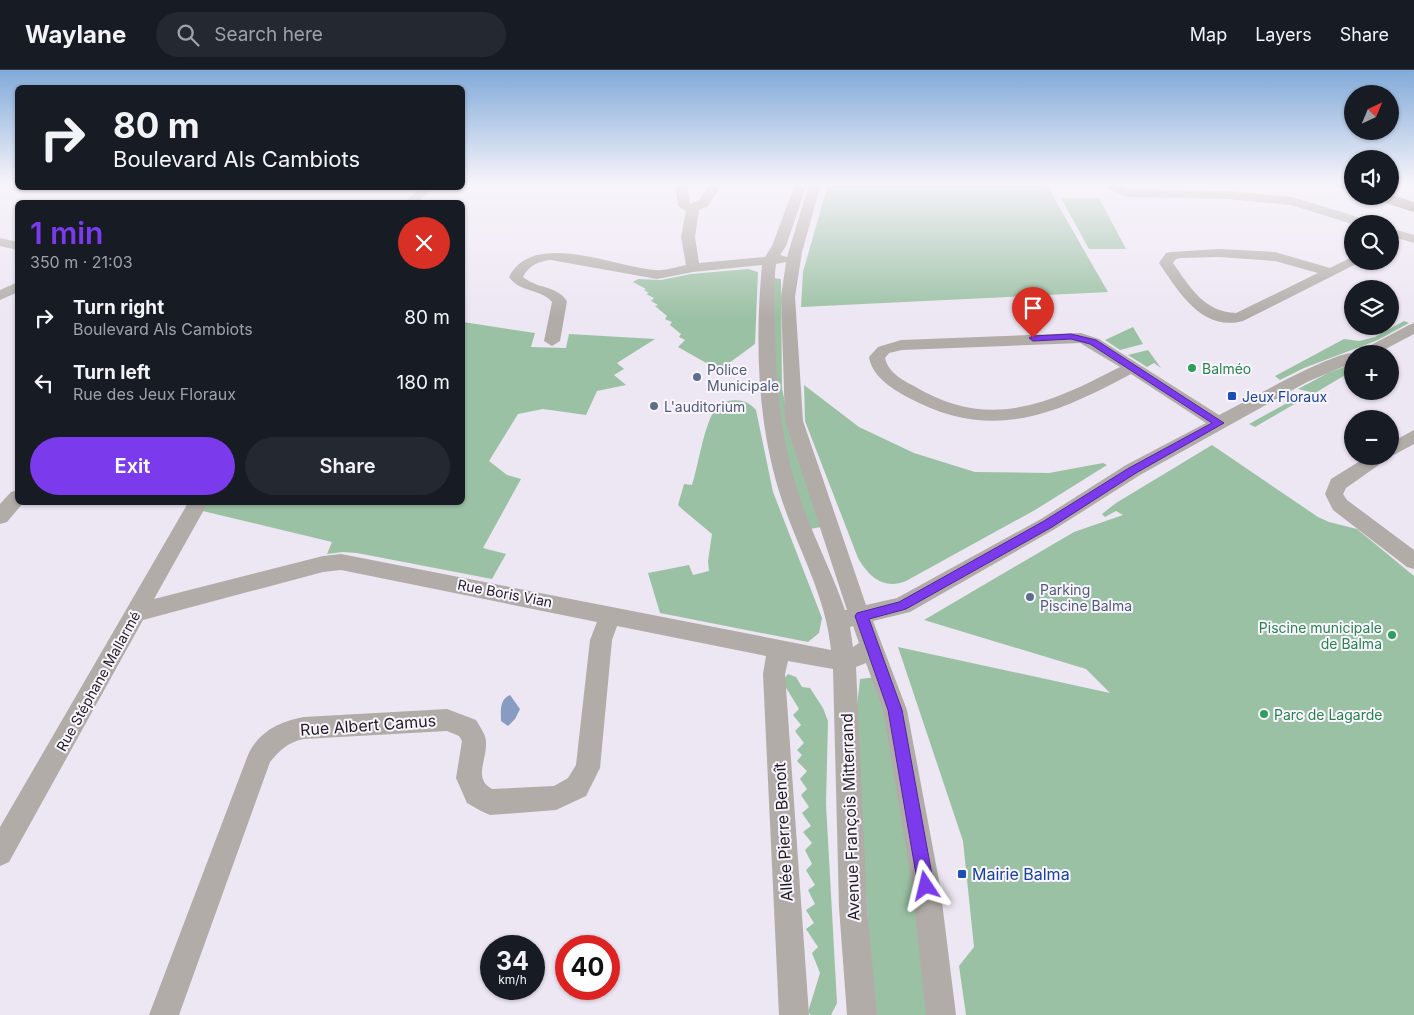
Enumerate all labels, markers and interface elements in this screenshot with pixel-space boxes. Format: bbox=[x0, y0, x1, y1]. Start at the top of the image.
search box bbox=[156, 12, 506, 57]
text: Waylane bbox=[25, 20, 126, 49]
icon: search bbox=[174, 21, 202, 49]
text: Search here bbox=[214, 23, 323, 46]
text: Map bbox=[1190, 24, 1227, 45]
text: Layers bbox=[1255, 24, 1312, 45]
text: Share bbox=[1340, 24, 1389, 45]
north arrow bbox=[1344, 85, 1399, 140]
map controls bbox=[1344, 85, 1399, 465]
text: 80 m bbox=[113, 104, 200, 146]
icon: right bbox=[30, 105, 95, 170]
text: Boulevard Als Cambiots bbox=[113, 146, 360, 172]
button: sound bbox=[1344, 150, 1399, 205]
text: 1 min bbox=[30, 215, 103, 251]
button: search bbox=[1344, 215, 1399, 270]
button: close bbox=[398, 217, 450, 269]
text: 350 m · 21:03 bbox=[30, 252, 133, 272]
button: layers bbox=[1344, 280, 1399, 335]
pin bbox=[1012, 287, 1054, 338]
icon: arrive bbox=[1019, 294, 1047, 322]
text: Turn right bbox=[73, 296, 164, 319]
icon: right bbox=[30, 304, 58, 332]
text: 80 m bbox=[404, 306, 450, 329]
text: Boulevard Als Cambiots bbox=[73, 319, 253, 339]
button: + bbox=[1344, 345, 1399, 400]
place label: Balméo bbox=[1202, 360, 1251, 377]
text: Turn left bbox=[73, 361, 151, 384]
place label: Police Municipale bbox=[707, 361, 779, 394]
marker: Balméo bbox=[1186, 362, 1198, 374]
icon: left bbox=[30, 369, 58, 397]
text: 180 m bbox=[397, 371, 450, 394]
marker: Police Municipale bbox=[691, 371, 703, 383]
text: Rue des Jeux Floraux bbox=[73, 384, 236, 404]
place label: Jeux Floraux bbox=[1242, 388, 1327, 405]
marker: Jeux Floraux bbox=[1226, 390, 1238, 402]
place label: L'auditorium bbox=[664, 398, 745, 415]
marker: L'auditorium bbox=[648, 400, 660, 412]
button: − bbox=[1344, 410, 1399, 465]
button: Exit bbox=[30, 437, 235, 495]
button: Share bbox=[245, 437, 450, 495]
street label: Rue Boris Vian bbox=[456, 575, 554, 611]
place label: Parking Piscine Balma bbox=[1040, 581, 1132, 614]
marker: Parking Piscine Balma bbox=[1024, 591, 1036, 603]
street label: Rue Stéphane Mallarmé bbox=[52, 608, 144, 754]
place label: Piscine municipale de Balma bbox=[1259, 619, 1382, 652]
marker: Piscine municipale de Balma bbox=[1386, 629, 1398, 641]
place label: Parc de Lagarde bbox=[1274, 706, 1382, 723]
marker: Parc de Lagarde bbox=[1258, 708, 1270, 720]
street label: Rue Albert Camus bbox=[299, 710, 437, 740]
street label: Avenue François Mitterrand bbox=[836, 713, 864, 921]
street label: Allée Pierre Benoît bbox=[769, 762, 797, 902]
position arrow bbox=[899, 859, 951, 911]
place label: Mairie Balma bbox=[972, 864, 1070, 884]
marker: Mairie Balma bbox=[956, 868, 968, 880]
speed limit sign: 40 bbox=[555, 935, 620, 1000]
text: 34 bbox=[496, 946, 529, 976]
text: km/h bbox=[498, 972, 527, 987]

